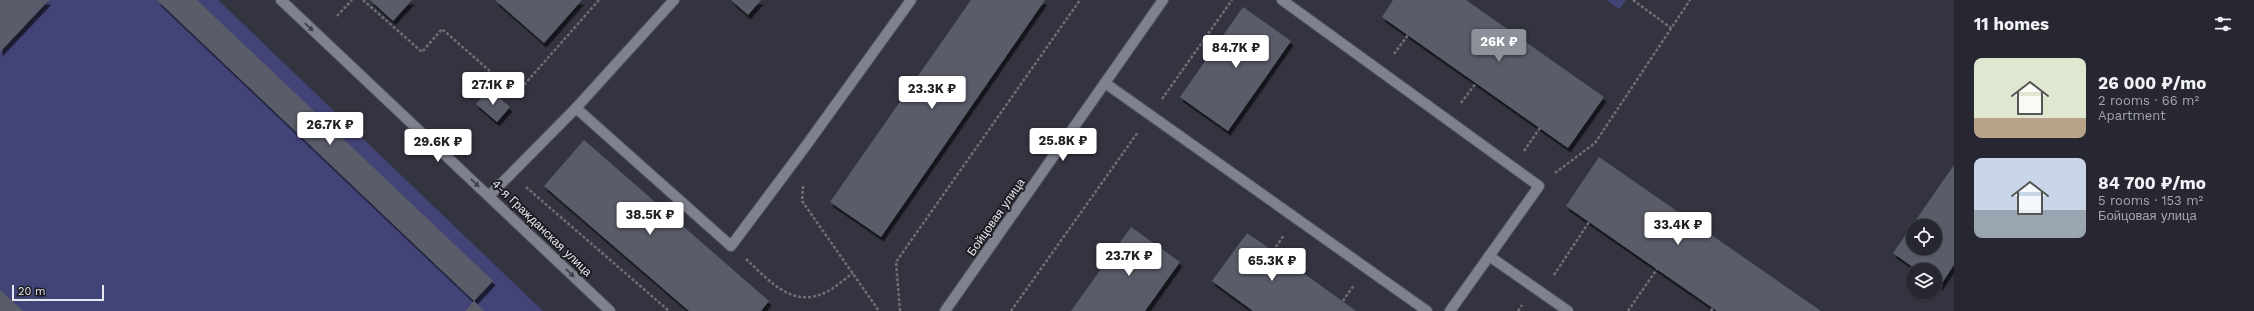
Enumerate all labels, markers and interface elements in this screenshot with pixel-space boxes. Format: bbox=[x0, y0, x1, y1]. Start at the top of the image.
icon: filters bbox=[2212, 13, 2234, 35]
text: 11 homes bbox=[1974, 14, 2049, 34]
one-way arrow bbox=[304, 22, 314, 32]
pin: 26K ₽ bbox=[1471, 29, 1527, 63]
text: 26K ₽ bbox=[1480, 34, 1518, 49]
pin: 84.7K ₽ bbox=[1199, 35, 1273, 69]
text: 84.7K ₽ bbox=[1212, 40, 1260, 55]
pin: 27.1K ₽ bbox=[456, 72, 530, 106]
text: 26 000 ₽/mo bbox=[2098, 73, 2206, 93]
icon: home bbox=[2006, 74, 2054, 122]
pin: 23.3K ₽ bbox=[895, 76, 969, 110]
text: 27.1K ₽ bbox=[471, 77, 515, 92]
text: 23.3K ₽ bbox=[908, 81, 956, 96]
text: 2 rooms · 66 m² bbox=[2098, 93, 2199, 108]
text: Apartment bbox=[2098, 108, 2166, 123]
pin: 26.7K ₽ bbox=[293, 112, 367, 146]
text: 26.7K ₽ bbox=[306, 117, 354, 132]
pin: 25.8K ₽ bbox=[1026, 128, 1100, 162]
pin: 29.6K ₽ bbox=[401, 129, 475, 163]
text: 25.8K ₽ bbox=[1039, 133, 1087, 148]
text: 29.6K ₽ bbox=[414, 134, 463, 149]
text: 84 700 ₽/mo bbox=[2098, 173, 2206, 193]
icon: home bbox=[2006, 174, 2054, 222]
street label: Бойцовая улица bbox=[964, 175, 1028, 258]
street label: 4-я Гражданская улица bbox=[489, 177, 595, 280]
one-way arrow bbox=[470, 178, 480, 188]
text: 5 rooms · 153 m² bbox=[2098, 193, 2203, 208]
pin: 38.5K ₽ bbox=[613, 202, 687, 236]
text: 38.5K ₽ bbox=[626, 207, 674, 222]
text: Бойцовая улица bbox=[2098, 208, 2197, 223]
pin: 33.4K ₽ bbox=[1641, 212, 1715, 246]
text: 33.4K ₽ bbox=[1653, 217, 1703, 232]
map controls bbox=[1906, 219, 1942, 299]
button: locate bbox=[1906, 219, 1942, 255]
pin: 23.7K ₽ bbox=[1092, 243, 1166, 277]
text: 23.7K ₽ bbox=[1105, 248, 1153, 263]
pin: 65.3K ₽ bbox=[1235, 248, 1309, 282]
text: 65.3K ₽ bbox=[1248, 253, 1296, 268]
button: layers bbox=[1906, 263, 1942, 299]
one-way arrow bbox=[565, 268, 575, 278]
scale bar bbox=[12, 283, 104, 302]
text: 20 m bbox=[18, 285, 46, 298]

